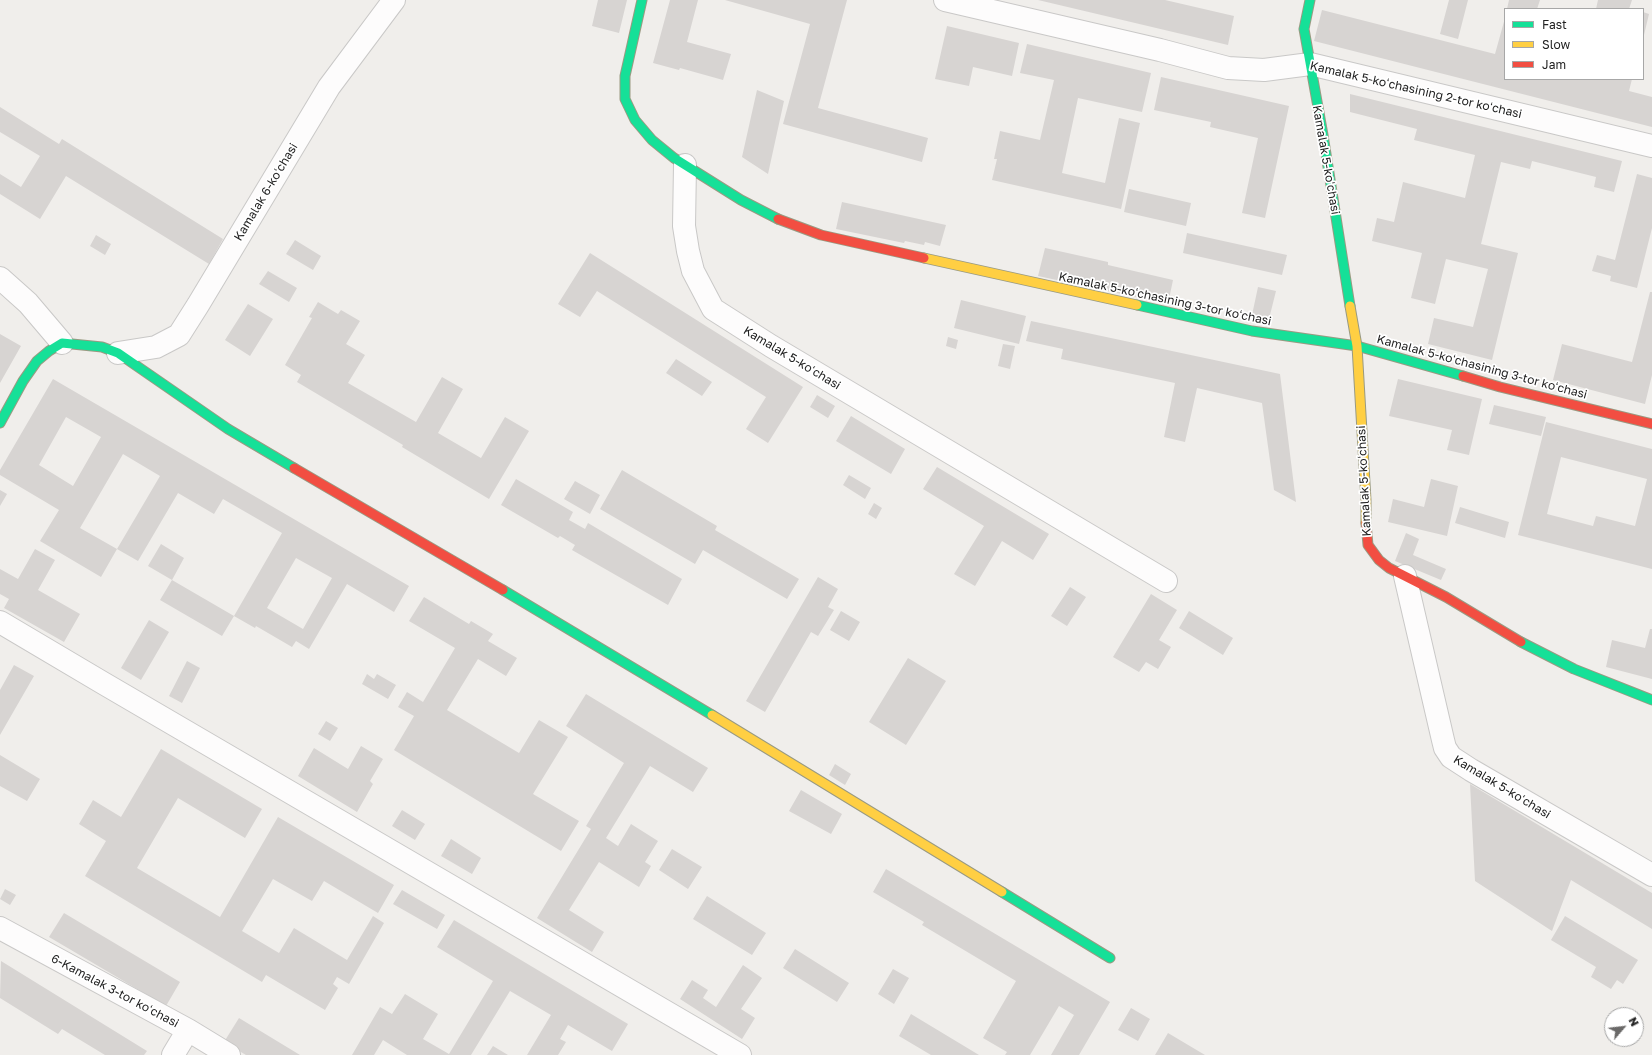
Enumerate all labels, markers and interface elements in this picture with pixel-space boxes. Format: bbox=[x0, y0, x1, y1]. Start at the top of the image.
legend bbox=[1504, 8, 1644, 80]
text: Fast bbox=[1542, 17, 1567, 32]
text: Slow bbox=[1542, 37, 1570, 52]
text: Jam bbox=[1542, 57, 1566, 72]
street label: Kamalak 5-koʻchasining 2-tor koʻchasi bbox=[1309, 59, 1523, 121]
street label: Kamalak 5-koʻchasi bbox=[1309, 104, 1343, 216]
street label: Kamalak 6-koʻchasi bbox=[231, 141, 301, 243]
street label: Kamalak 5-koʻchasining 3-tor koʻchasi bbox=[1057, 269, 1273, 329]
street label: Kamalak 5-koʻchasi bbox=[741, 323, 843, 393]
street label: Kamalak 5-koʻchasining 3-tor koʻchasi bbox=[1375, 332, 1589, 402]
street label: Kamalak 5-koʻchasi bbox=[1354, 425, 1374, 537]
street label: Kamalak 5-koʻchasi bbox=[1451, 752, 1553, 822]
street label: 6-Kamalak 3-tor koʻchasi bbox=[49, 951, 181, 1031]
north arrow bbox=[1604, 1007, 1644, 1047]
text: N bbox=[1626, 1015, 1642, 1028]

